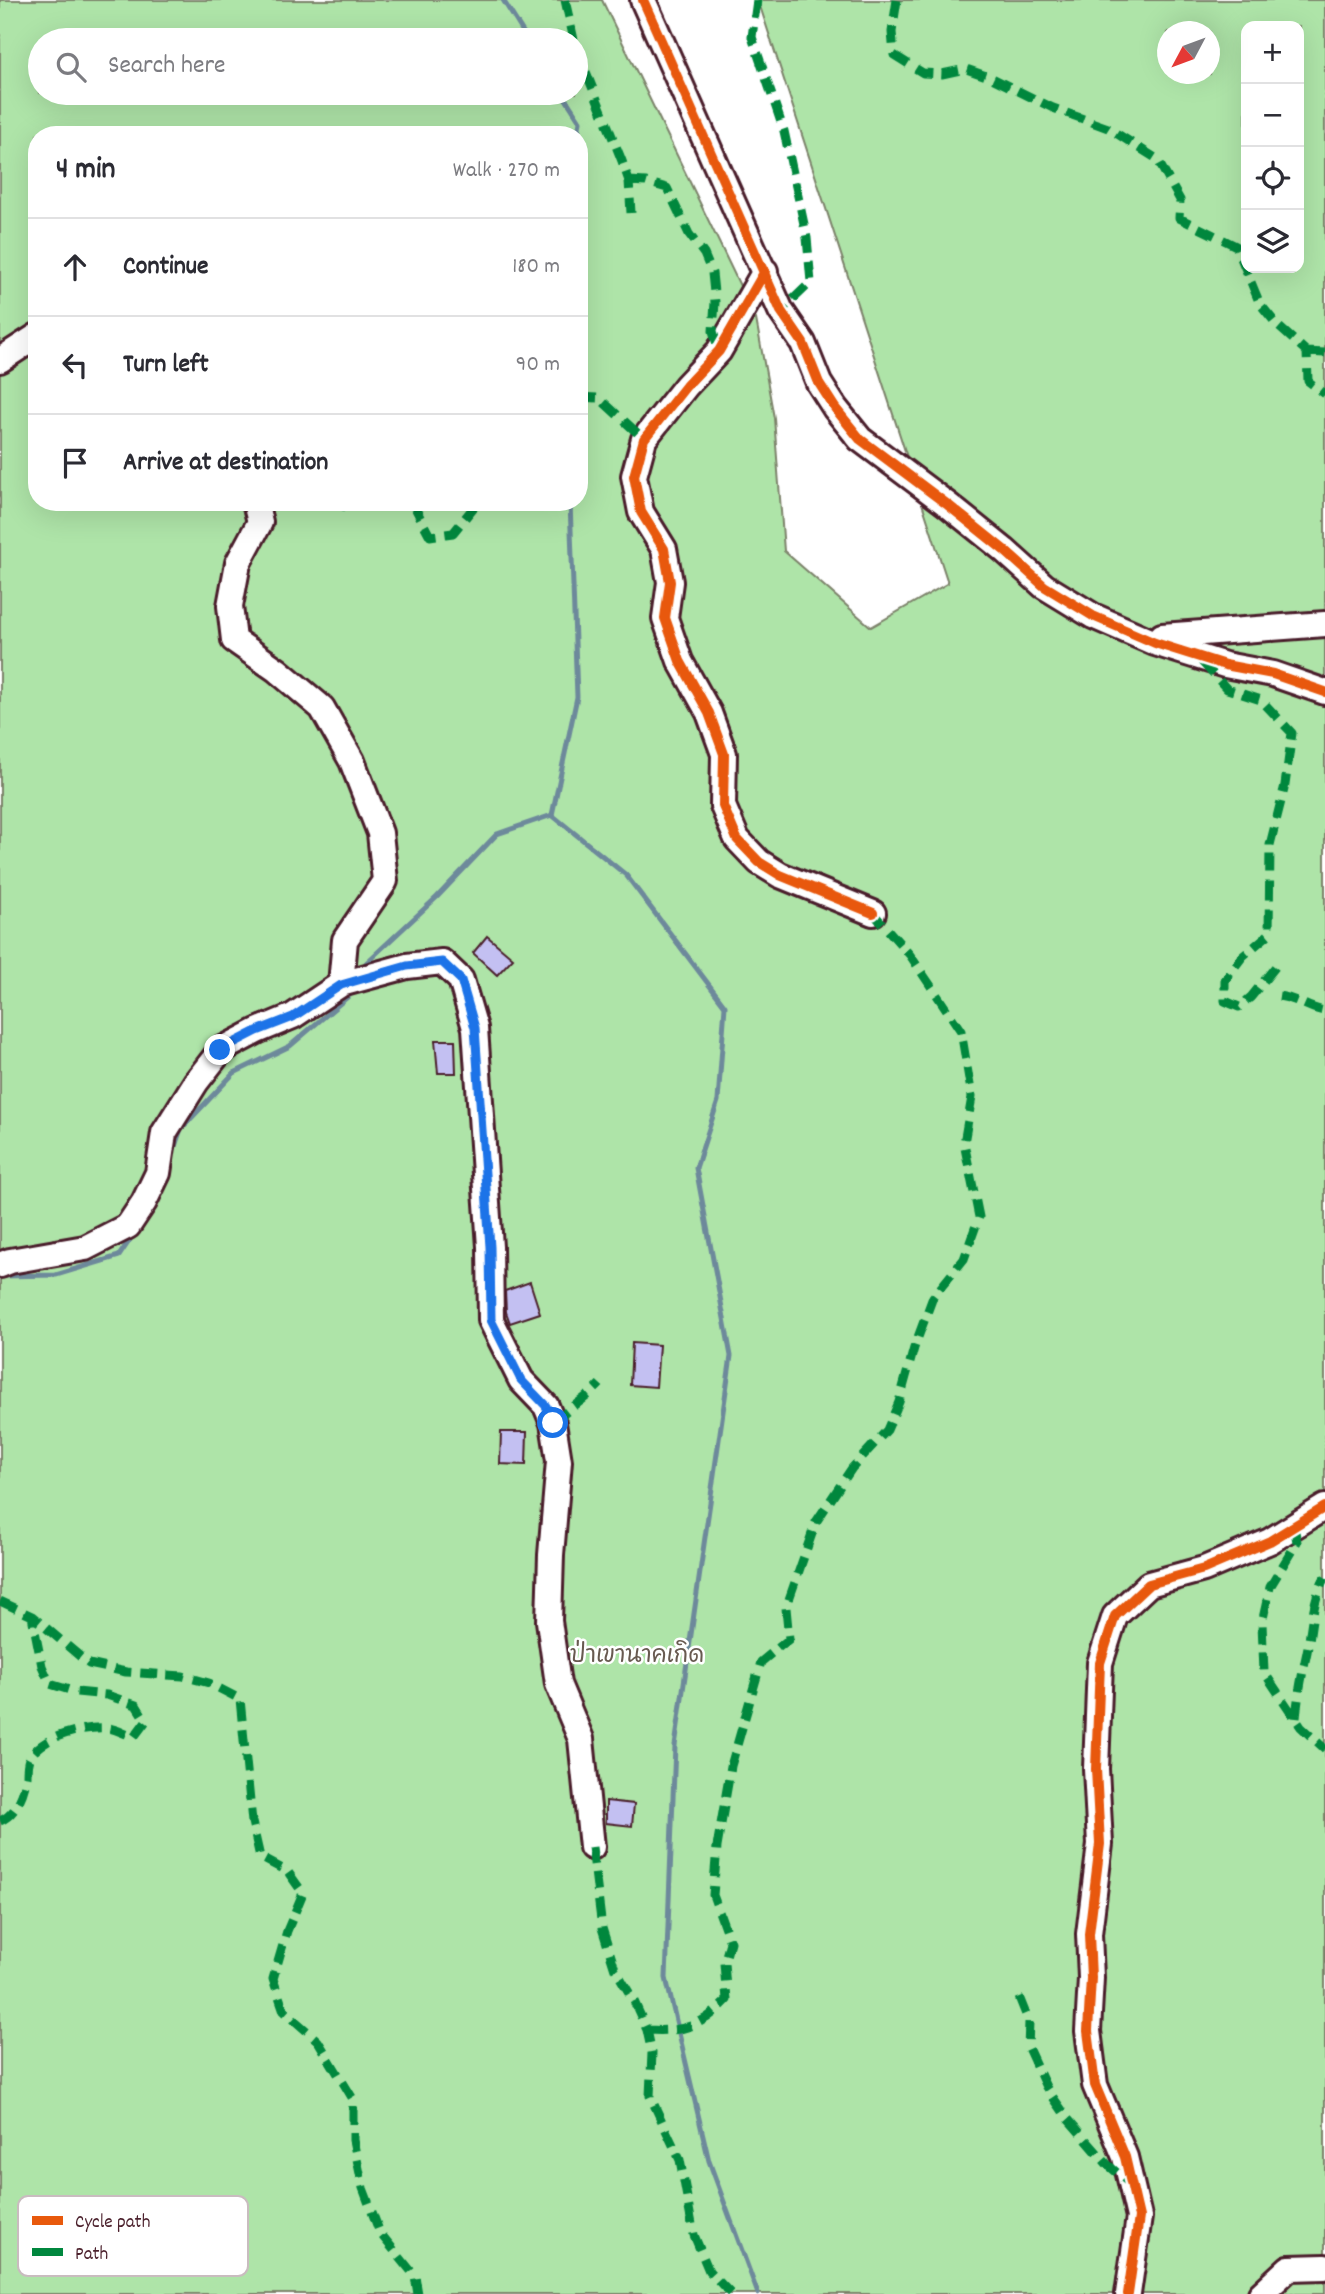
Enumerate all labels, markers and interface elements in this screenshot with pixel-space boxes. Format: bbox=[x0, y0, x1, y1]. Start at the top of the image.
north arrow bbox=[1157, 21, 1220, 84]
map controls bbox=[1241, 21, 1304, 273]
button: + bbox=[1241, 21, 1304, 84]
search box bbox=[28, 28, 588, 105]
icon: search bbox=[52, 48, 90, 86]
text: Search here bbox=[108, 48, 226, 85]
button: − bbox=[1241, 84, 1304, 147]
button: locate bbox=[1241, 147, 1304, 210]
text: 4 min bbox=[56, 150, 115, 193]
text: Walk · 270 m bbox=[453, 155, 560, 188]
button: layers bbox=[1241, 210, 1304, 273]
icon: ahead bbox=[56, 248, 94, 286]
text: Continue bbox=[123, 249, 208, 286]
text: 180 m bbox=[512, 251, 560, 284]
icon: left bbox=[56, 346, 94, 384]
text: Turn left bbox=[123, 347, 209, 384]
text: 90 m bbox=[516, 349, 560, 382]
icon: arrive bbox=[56, 444, 94, 482]
text: Arrive at destination bbox=[123, 445, 328, 482]
route end bbox=[204, 1034, 235, 1065]
route start bbox=[537, 1407, 568, 1438]
park label: ป่าเขานาคเกิด bbox=[570, 1639, 704, 1674]
legend bbox=[18, 2196, 248, 2276]
text: Cycle path bbox=[75, 2210, 150, 2237]
text: Path bbox=[75, 2242, 108, 2269]

